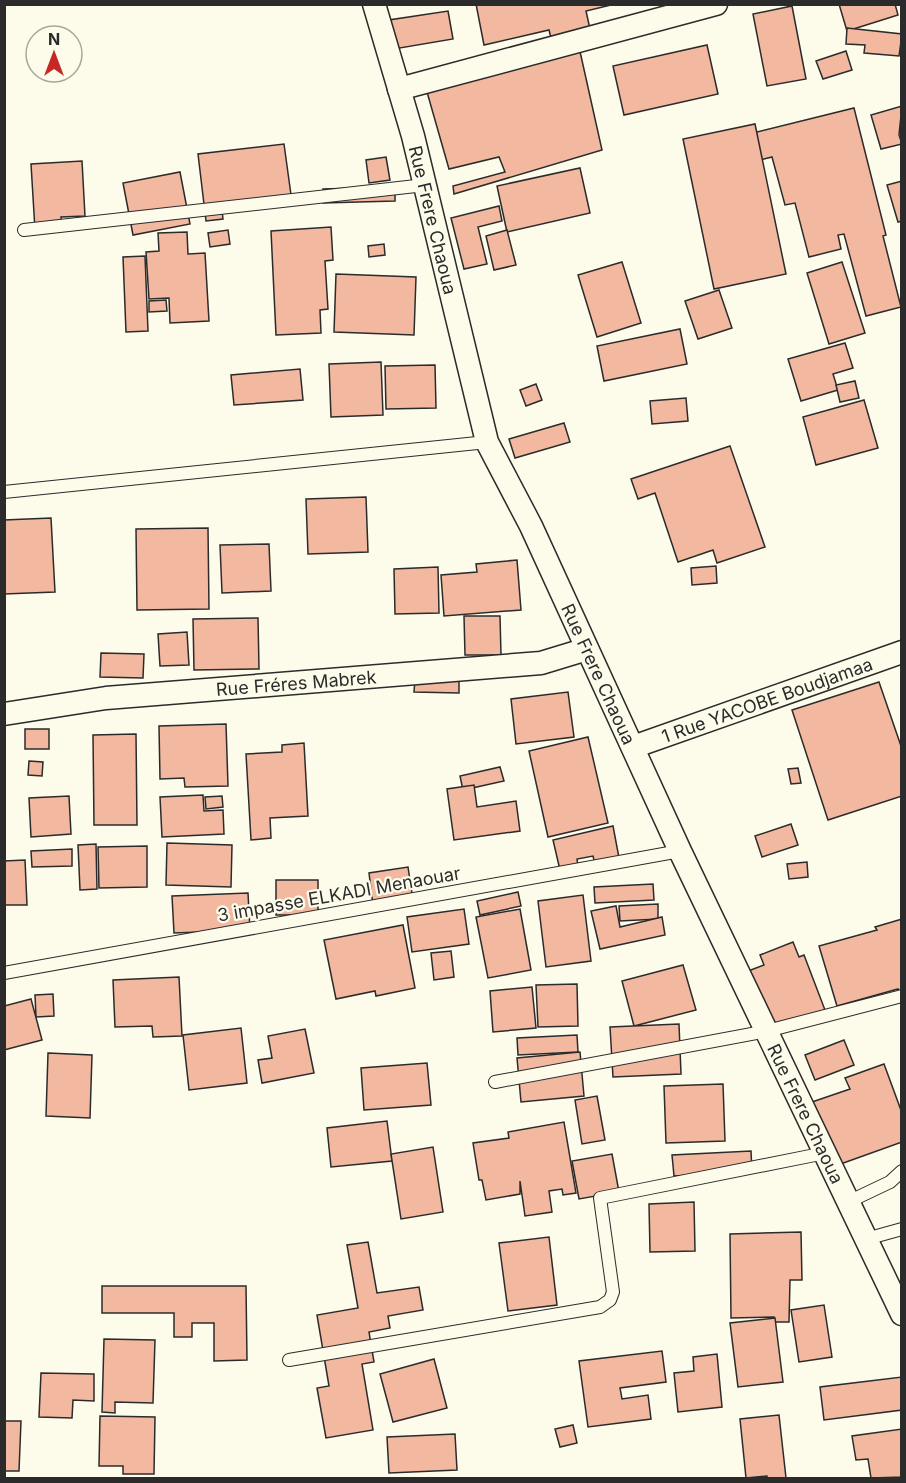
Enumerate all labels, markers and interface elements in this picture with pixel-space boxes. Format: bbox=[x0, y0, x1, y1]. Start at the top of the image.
north arrow bbox=[24, 24, 84, 84]
text: N bbox=[48, 29, 60, 49]
street label: Rue Frere Chaoua bbox=[405, 143, 461, 296]
street label: Rue Frere Chaoua bbox=[558, 600, 640, 748]
street label: 1 Rue YACOBE Boudjamaa bbox=[659, 653, 875, 747]
street label: Rue Fréres Mabrek bbox=[215, 666, 377, 700]
street label: 3 impasse ELKADI Menaouar bbox=[216, 862, 462, 926]
street label: Rue Frere Chaoua bbox=[763, 1040, 848, 1187]

